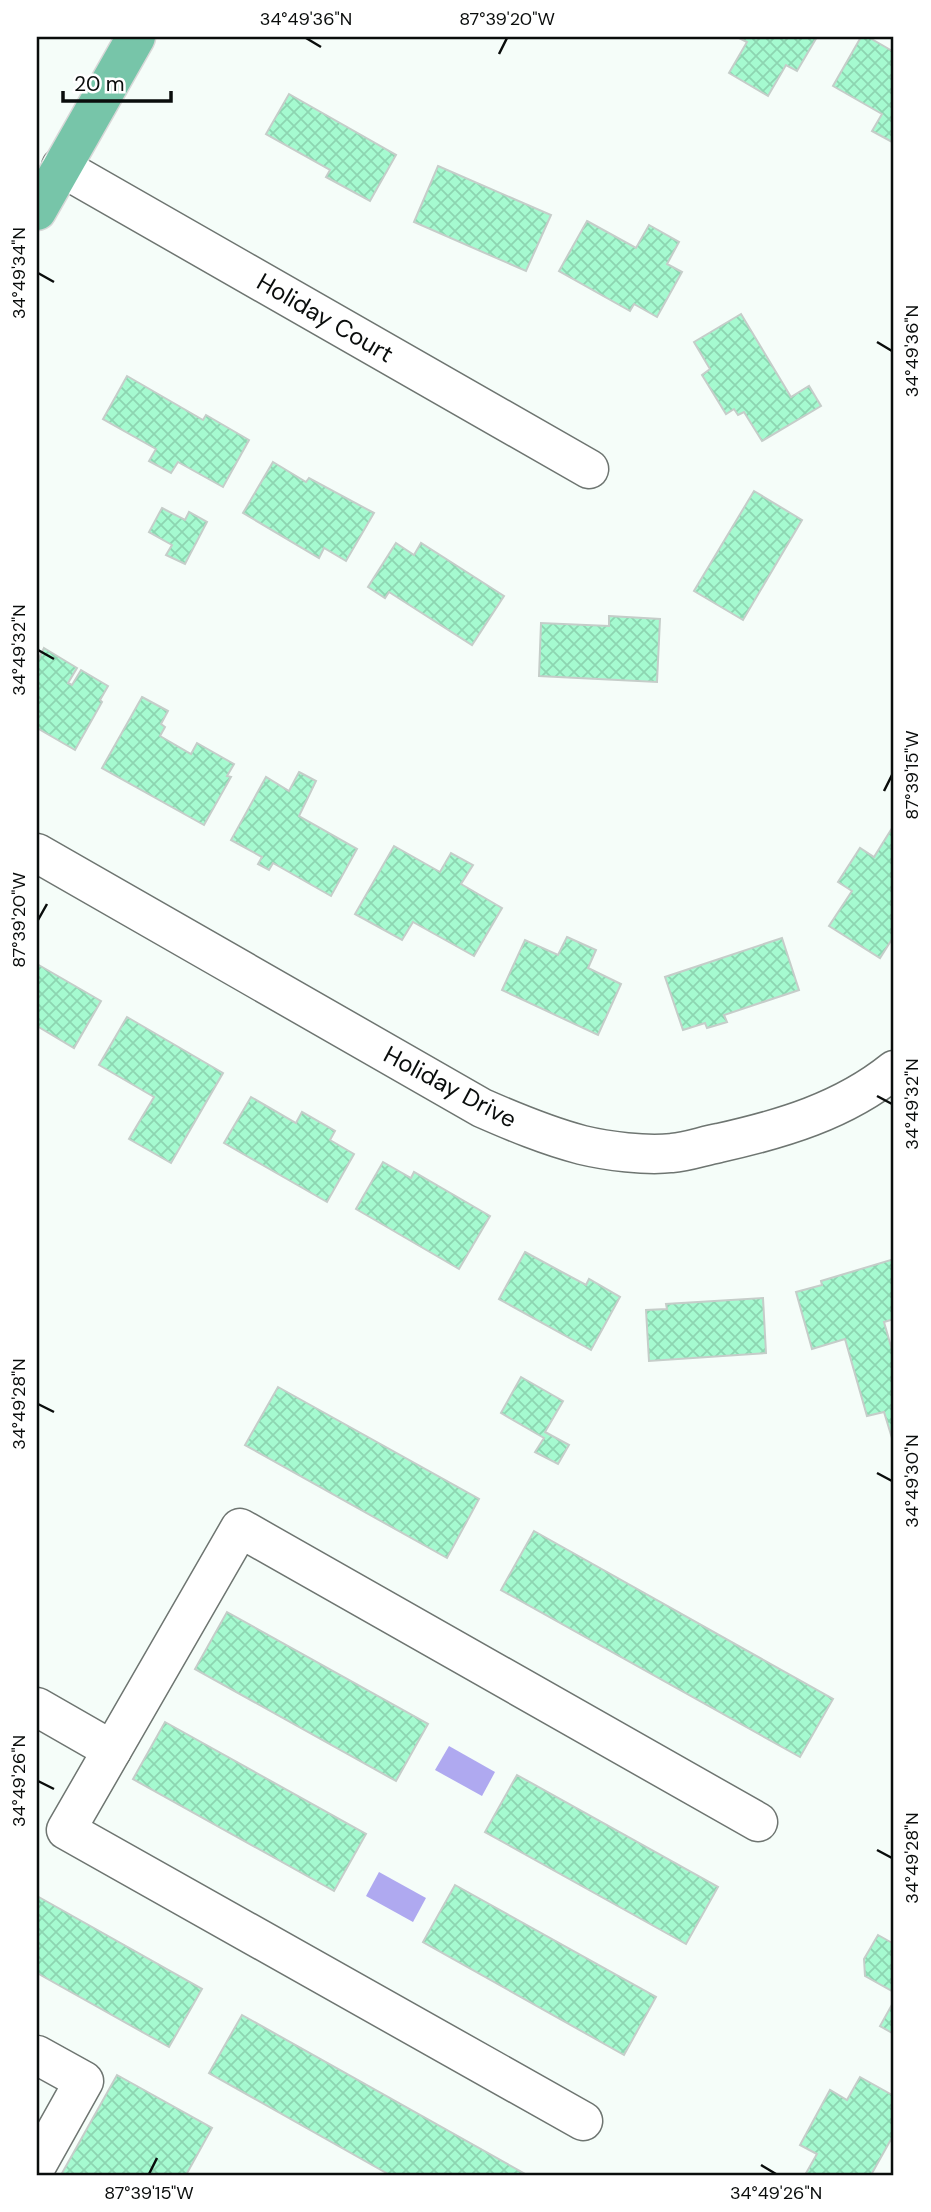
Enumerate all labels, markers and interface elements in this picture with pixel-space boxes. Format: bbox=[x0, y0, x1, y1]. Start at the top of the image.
text: 34°49'36"N bbox=[260, 7, 352, 31]
text: 87°39'20"W bbox=[459, 7, 555, 31]
scale bar bbox=[63, 60, 172, 104]
text: 20 m bbox=[74, 70, 125, 98]
text: 34°49'34"N bbox=[7, 227, 31, 319]
street label: Holiday Court bbox=[251, 266, 399, 369]
text: 34°49'36"N bbox=[900, 305, 924, 397]
text: 34°49'32"N bbox=[7, 604, 31, 696]
text: 87°39'15"W bbox=[900, 730, 924, 820]
text: 87°39'20"W bbox=[7, 872, 31, 968]
street label: Holiday Drive bbox=[379, 1039, 522, 1135]
text: 34°49'32"N bbox=[900, 1058, 924, 1150]
text: 34°49'28"N bbox=[7, 1358, 31, 1450]
text: 34°49'30"N bbox=[900, 1434, 924, 1528]
text: 34°49'26"N bbox=[7, 1735, 31, 1827]
text: 34°49'28"N bbox=[900, 1812, 924, 1904]
text: 87°39'15"W bbox=[104, 2181, 194, 2205]
text: 34°49'26"N bbox=[730, 2181, 822, 2205]

